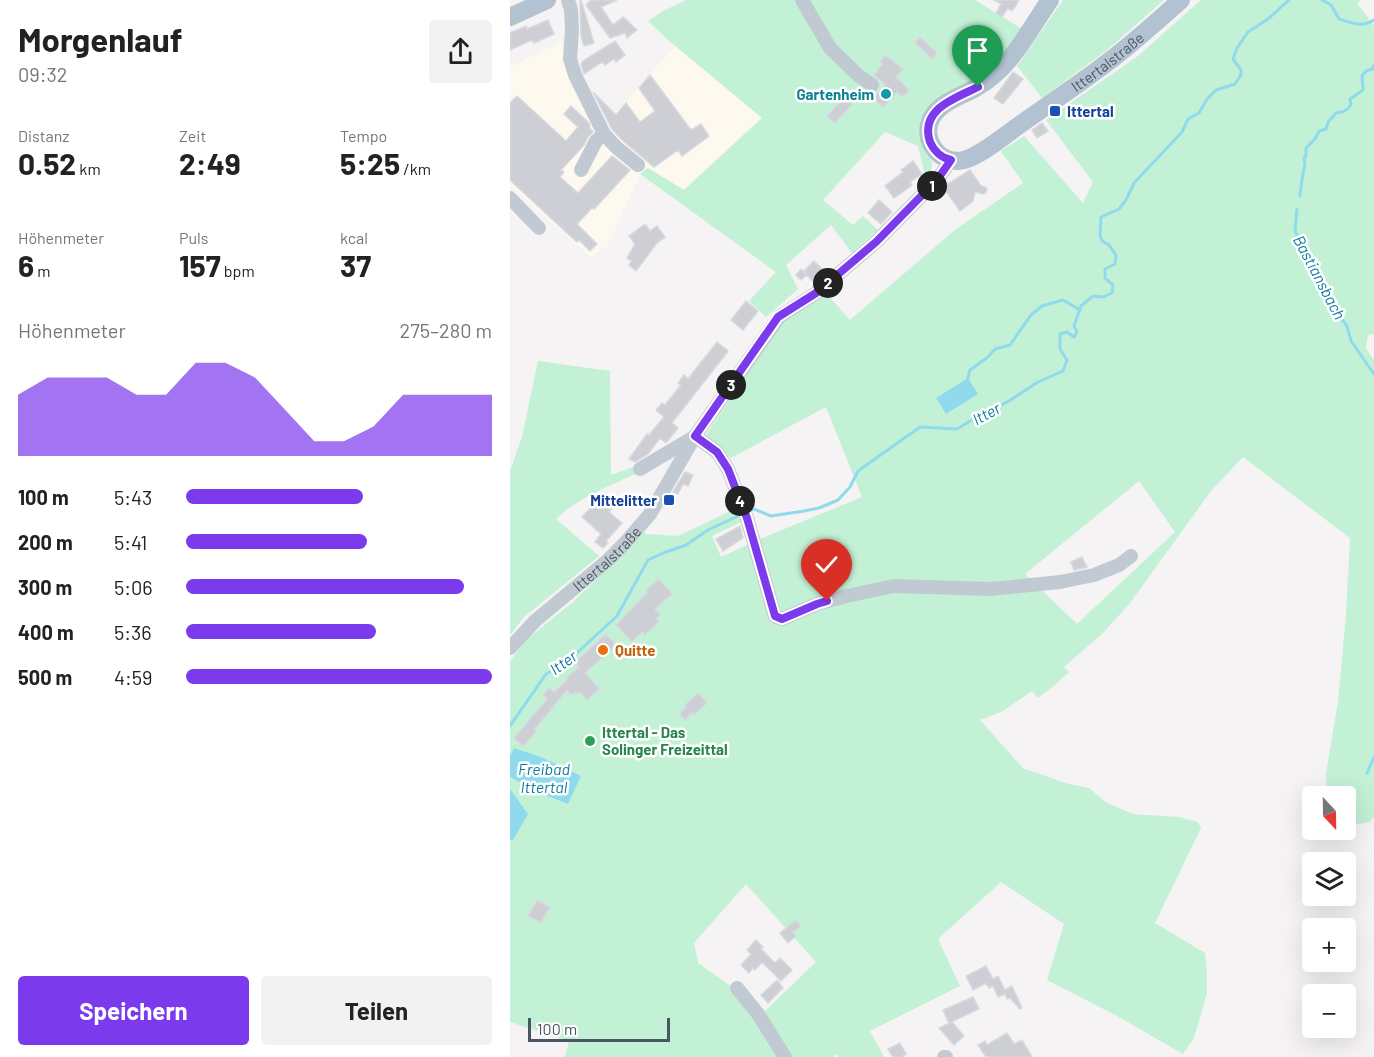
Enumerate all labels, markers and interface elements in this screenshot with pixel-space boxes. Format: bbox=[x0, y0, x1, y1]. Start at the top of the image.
text: Morgenlauf bbox=[18, 19, 183, 59]
button: share bbox=[429, 20, 492, 83]
pin bbox=[952, 25, 1003, 87]
street label: Ittertalstraße bbox=[1067, 28, 1147, 95]
icon: arrive bbox=[961, 34, 994, 67]
text: 09:32 bbox=[18, 62, 68, 86]
place label: Gartenheim bbox=[796, 85, 874, 103]
marker: Gartenheim bbox=[879, 87, 893, 101]
place label: Ittertal bbox=[1067, 102, 1114, 120]
marker: Ittertal bbox=[1048, 104, 1062, 118]
text: Distanz bbox=[18, 126, 69, 145]
text: Zeit bbox=[179, 126, 206, 145]
text: Tempo bbox=[340, 126, 387, 145]
text: 0.52 bbox=[18, 145, 76, 181]
text: 2:49 bbox=[179, 145, 241, 181]
text: 5:25 bbox=[340, 145, 400, 181]
text: km bbox=[76, 159, 101, 178]
text: /km bbox=[400, 159, 431, 178]
pin: 1 bbox=[917, 171, 947, 201]
text: 1 bbox=[929, 176, 935, 195]
text: Höhenmeter bbox=[18, 228, 104, 247]
text: Puls bbox=[179, 228, 208, 247]
text: kcal bbox=[340, 228, 368, 247]
water label: Bastiansbach bbox=[1290, 232, 1350, 322]
text: 6 bbox=[18, 247, 34, 283]
text: 157 bbox=[179, 247, 221, 283]
text: 37 bbox=[340, 247, 371, 283]
text: m bbox=[34, 261, 51, 280]
text: bpm bbox=[221, 261, 255, 280]
pin: 2 bbox=[813, 268, 843, 298]
text: 2 bbox=[824, 273, 832, 292]
text: Höhenmeter bbox=[18, 318, 126, 342]
text: 275–280 m bbox=[400, 318, 492, 342]
pin: 3 bbox=[716, 370, 746, 400]
text: 3 bbox=[727, 375, 735, 394]
water label: Itter bbox=[969, 397, 1004, 428]
text: 100 m bbox=[18, 485, 69, 509]
text: 5:43 bbox=[114, 485, 152, 509]
pin: 4 bbox=[725, 486, 755, 516]
place label: Mittelitter bbox=[590, 491, 657, 509]
text: 4 bbox=[735, 491, 745, 510]
marker: Mittelitter bbox=[662, 493, 676, 507]
street label: Ittertalstraße bbox=[569, 522, 645, 595]
text: 200 m bbox=[18, 530, 73, 554]
text: 5:41 bbox=[114, 530, 147, 554]
pin bbox=[801, 539, 852, 601]
icon: check bbox=[810, 548, 843, 581]
text: 300 m bbox=[18, 575, 72, 599]
text: 5:06 bbox=[114, 575, 153, 599]
text: 400 m bbox=[18, 620, 74, 644]
text: 5:36 bbox=[114, 620, 152, 644]
place label: Quitte bbox=[615, 641, 655, 659]
marker: Quitte bbox=[596, 643, 610, 657]
water label: Itter bbox=[546, 645, 581, 678]
text: 500 m bbox=[18, 665, 72, 689]
text: 4:59 bbox=[114, 665, 153, 689]
place label: Ittertal - Das Solinger Freizeittal bbox=[602, 723, 728, 758]
marker: Ittertal - Das Solinger Freizeittal bbox=[583, 734, 597, 748]
water label: Freibad Ittertal bbox=[518, 759, 570, 796]
north arrow bbox=[1302, 786, 1356, 840]
map controls bbox=[1302, 786, 1356, 1038]
button: layers bbox=[1302, 852, 1356, 906]
button: + bbox=[1302, 918, 1356, 972]
button: Speichern bbox=[18, 976, 249, 1045]
button: Teilen bbox=[261, 976, 492, 1045]
button: − bbox=[1302, 984, 1356, 1038]
scale bar bbox=[528, 1015, 670, 1042]
text: 100 m bbox=[537, 1019, 577, 1038]

